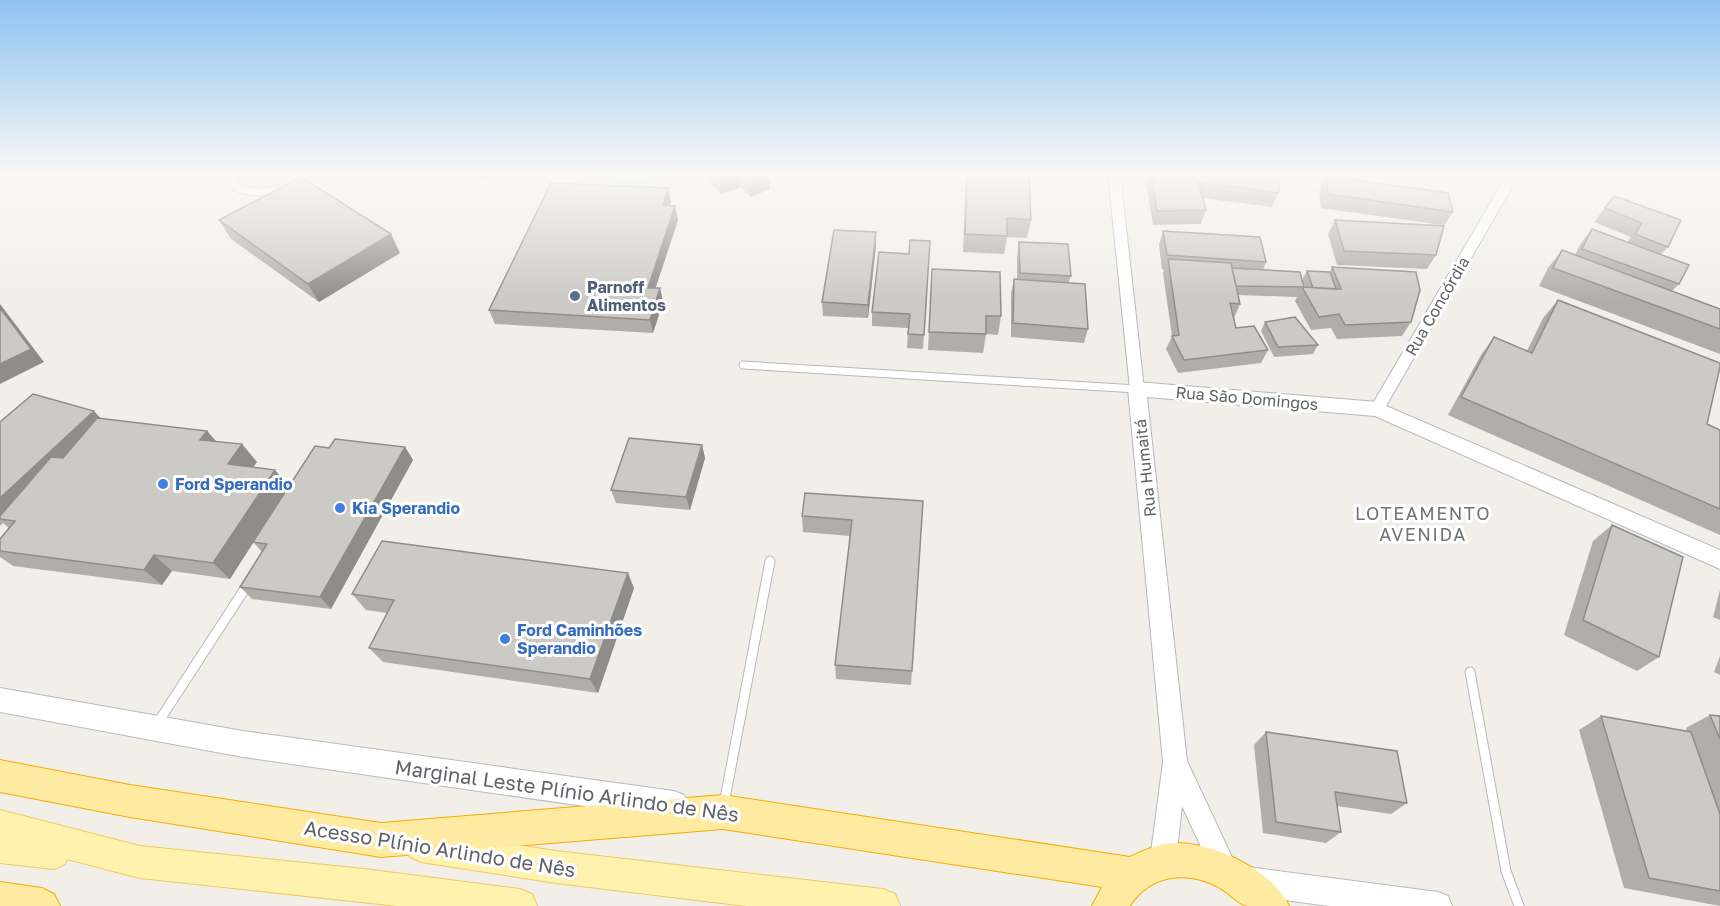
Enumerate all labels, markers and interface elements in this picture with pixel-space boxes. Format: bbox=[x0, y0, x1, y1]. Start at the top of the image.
street label: Rua Concórdia bbox=[1401, 253, 1473, 359]
place label: Parnoff Alimentos bbox=[587, 277, 666, 315]
marker: Parnoff Alimentos bbox=[568, 289, 582, 303]
street label: Rua São Domingos bbox=[1175, 382, 1319, 414]
street label: Rua Humaitá bbox=[1130, 418, 1160, 518]
place label: Ford Sperandio bbox=[175, 474, 293, 494]
marker: Ford Sperandio bbox=[156, 477, 170, 491]
place label: Kia Sperandio bbox=[352, 498, 460, 518]
marker: Kia Sperandio bbox=[333, 501, 347, 515]
district label: LOTEAMENTO AVENIDA bbox=[1355, 502, 1491, 545]
place label: Ford Caminhões Sperandio bbox=[517, 620, 642, 658]
marker: Ford Caminhões Sperandio bbox=[498, 632, 512, 646]
street label: Marginal Leste Plínio Arlindo de Nês bbox=[393, 754, 741, 826]
street label: Acesso Plínio Arlindo de Nês bbox=[303, 815, 577, 881]

